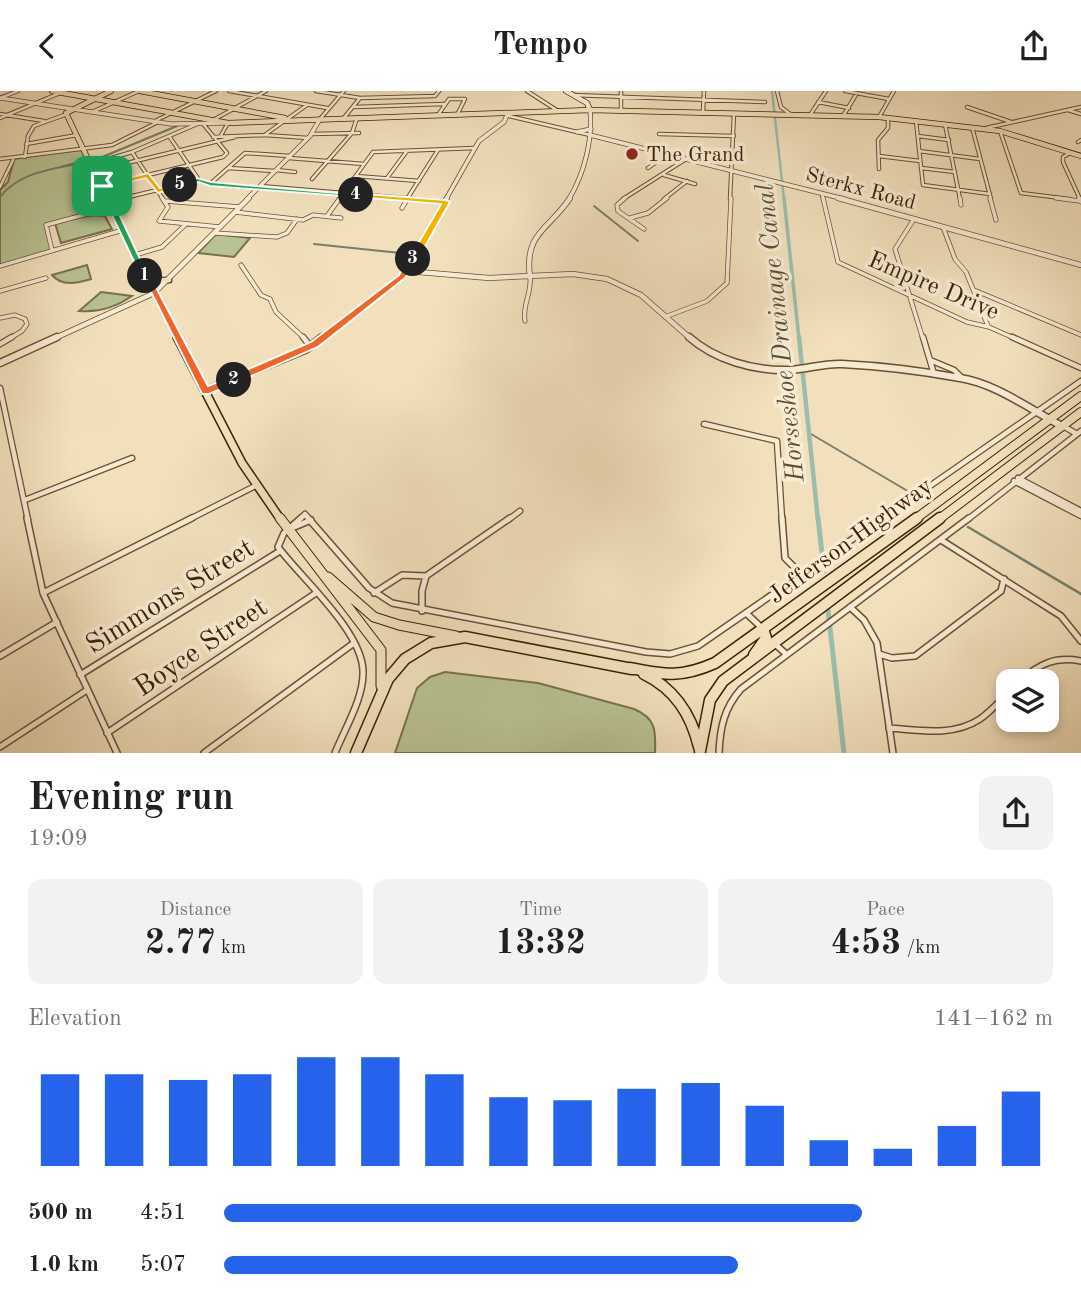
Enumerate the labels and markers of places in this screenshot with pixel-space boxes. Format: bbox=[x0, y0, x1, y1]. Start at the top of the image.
place label: The Grand bbox=[646, 145, 744, 166]
marker: The Grand bbox=[624, 146, 640, 162]
pin bbox=[72, 156, 132, 216]
pin: 5 bbox=[162, 167, 198, 203]
pin: 4 bbox=[338, 177, 374, 213]
pin: 3 bbox=[396, 241, 430, 277]
pin: 1 bbox=[128, 259, 162, 293]
pin: 2 bbox=[216, 363, 252, 397]

